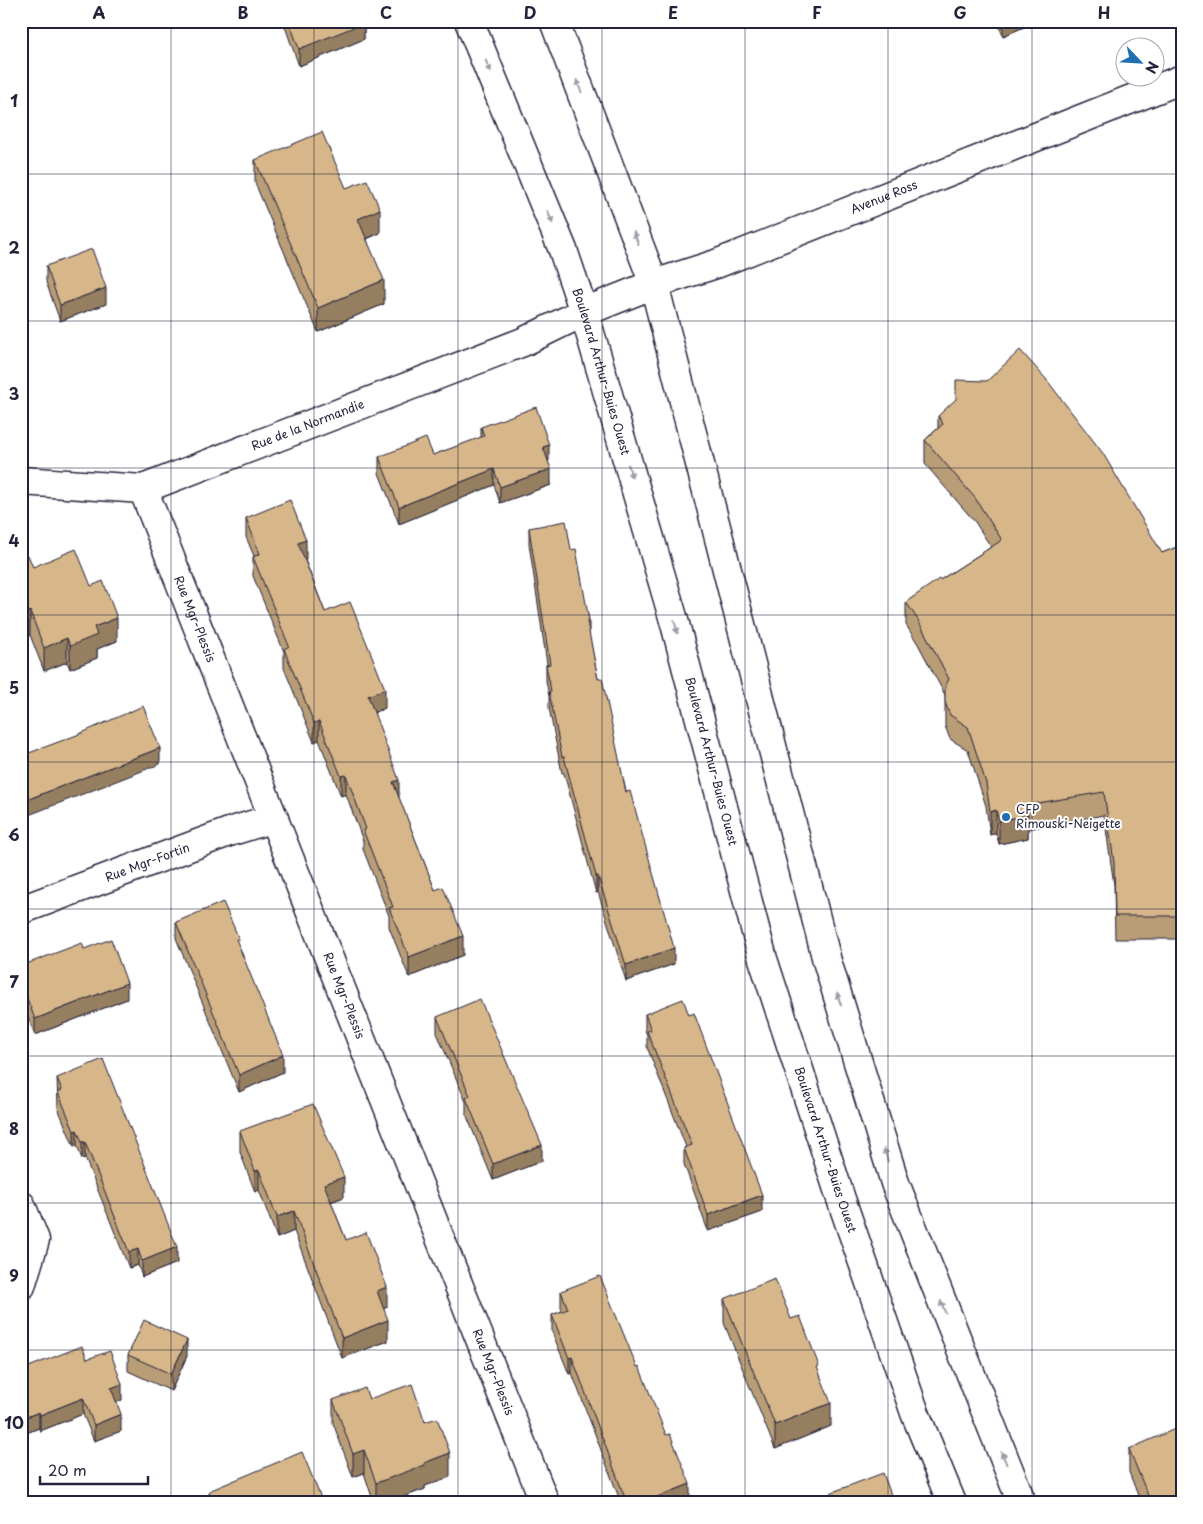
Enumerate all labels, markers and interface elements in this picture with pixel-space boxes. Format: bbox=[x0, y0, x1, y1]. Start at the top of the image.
text: A bbox=[93, 0, 106, 24]
text: B bbox=[238, 0, 249, 24]
text: C bbox=[380, 0, 392, 24]
text: D bbox=[524, 0, 536, 24]
text: E bbox=[668, 0, 678, 24]
text: F bbox=[812, 0, 822, 24]
text: G bbox=[953, 0, 967, 24]
text: H bbox=[1098, 0, 1110, 24]
north arrow bbox=[1116, 38, 1166, 88]
text: N bbox=[1140, 58, 1164, 77]
one-way arrow bbox=[485, 59, 493, 73]
one-way arrow bbox=[575, 78, 583, 93]
text: 1 bbox=[10, 88, 18, 112]
street label: Avenue Ross bbox=[848, 175, 920, 218]
one-way arrow bbox=[546, 209, 554, 224]
one-way arrow bbox=[632, 231, 640, 245]
text: 2 bbox=[8, 235, 20, 259]
street label: Boulevard Arthur-Buies Ouest bbox=[568, 285, 635, 457]
text: 3 bbox=[9, 381, 19, 405]
street label: Rue de la Normandie bbox=[248, 394, 367, 454]
one-way arrow bbox=[627, 464, 635, 479]
text: 4 bbox=[9, 528, 20, 552]
street label: Rue Mgr-Plessis bbox=[170, 573, 221, 665]
one-way arrow bbox=[672, 620, 680, 635]
text: 5 bbox=[9, 675, 19, 699]
street label: Boulevard Arthur-Buies Ouest bbox=[681, 675, 743, 848]
place label: CFP Rimouski-Neigette bbox=[1016, 800, 1121, 832]
marker: CFP Rimouski-Neigette bbox=[1000, 811, 1012, 823]
text: 6 bbox=[8, 822, 20, 846]
street label: Rue Mgr-Fortin bbox=[102, 838, 192, 886]
street label: Rue Mgr-Plessis bbox=[320, 949, 370, 1041]
text: 7 bbox=[9, 969, 19, 993]
one-way arrow bbox=[834, 992, 842, 1007]
street label: Boulevard Arthur-Buies Ouest bbox=[791, 1064, 862, 1235]
text: 8 bbox=[9, 1116, 19, 1140]
one-way arrow bbox=[882, 1147, 890, 1162]
text: 9 bbox=[9, 1263, 19, 1287]
one-way arrow bbox=[939, 1300, 947, 1314]
street label: Rue Mgr-Plessis bbox=[469, 1326, 519, 1418]
text: 10 bbox=[4, 1410, 24, 1434]
one-way arrow bbox=[999, 1450, 1007, 1465]
scale bar bbox=[40, 1454, 148, 1486]
text: 20 m bbox=[48, 1458, 87, 1481]

